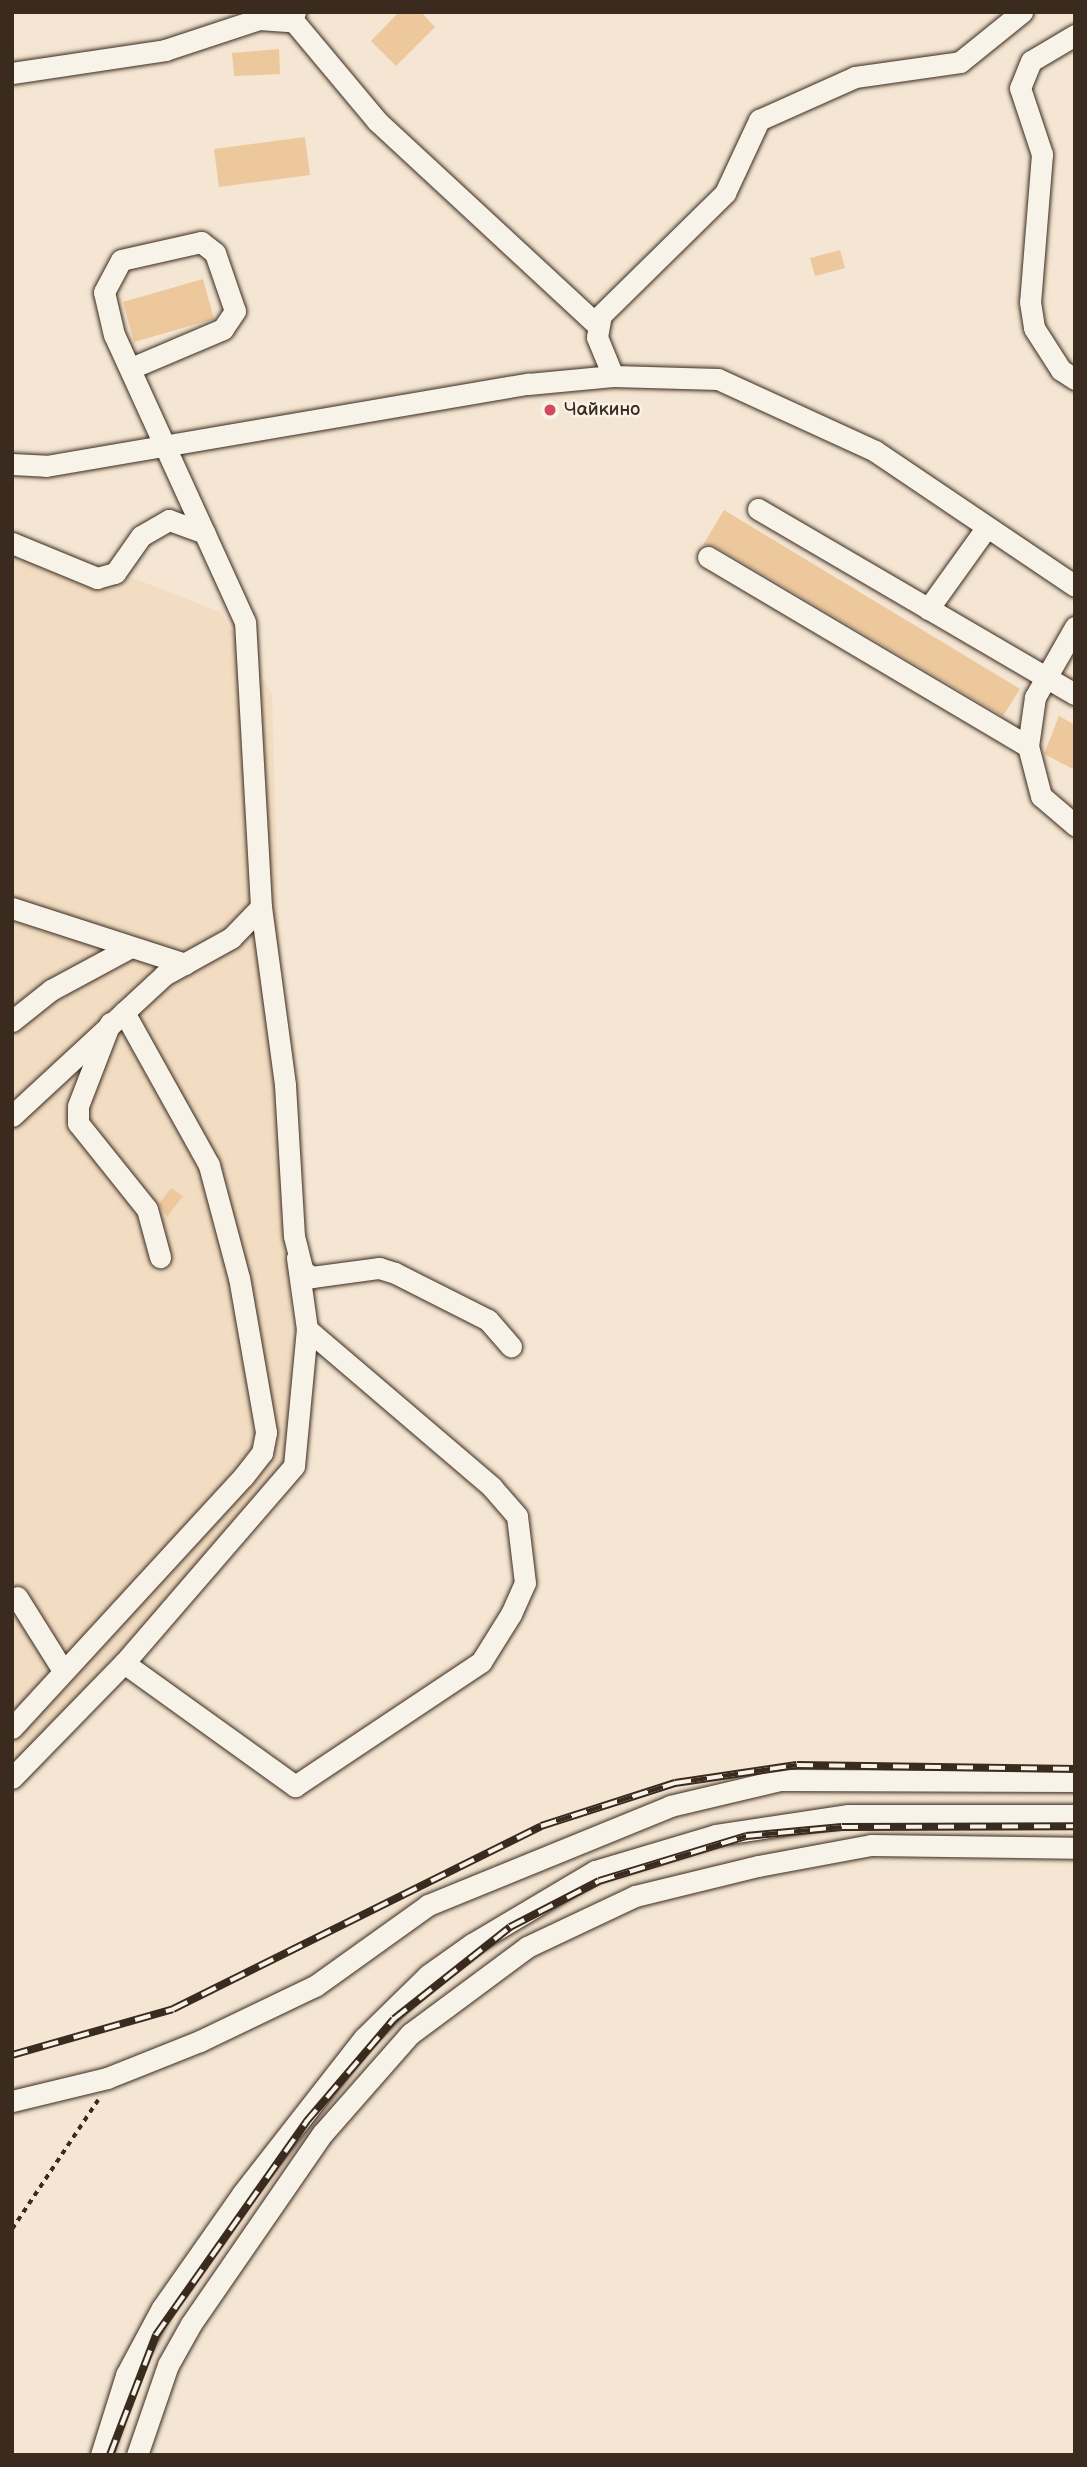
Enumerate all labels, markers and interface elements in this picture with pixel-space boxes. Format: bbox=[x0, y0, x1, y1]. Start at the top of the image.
place label: Чайкино bbox=[564, 399, 640, 421]
marker: Чайкино bbox=[542, 402, 558, 418]

